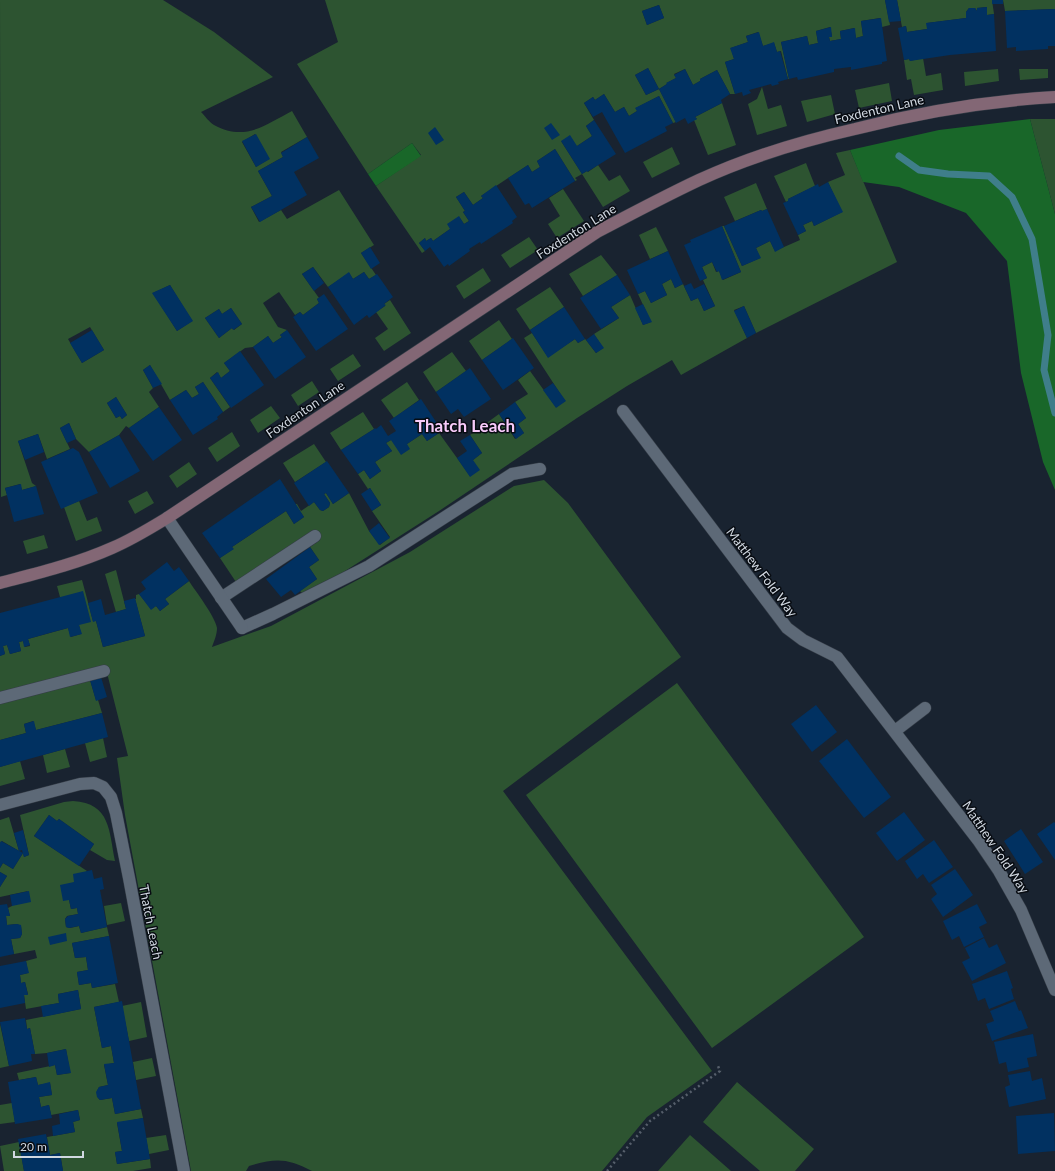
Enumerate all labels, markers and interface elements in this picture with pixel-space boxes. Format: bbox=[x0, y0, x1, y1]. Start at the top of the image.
street label: Foxdenton Lane bbox=[833, 91, 925, 127]
street label: Foxdenton Lane bbox=[533, 200, 619, 262]
street label: Foxdenton Lane bbox=[263, 377, 347, 441]
district label: Thatch Leach bbox=[415, 415, 515, 436]
street label: Matthew Fold Way bbox=[723, 524, 801, 620]
street label: Matthew Fold Way bbox=[959, 798, 1033, 896]
street label: Thatch Leach bbox=[136, 883, 166, 961]
scale bar bbox=[14, 1133, 83, 1159]
text: 20 m bbox=[20, 1139, 47, 1154]

